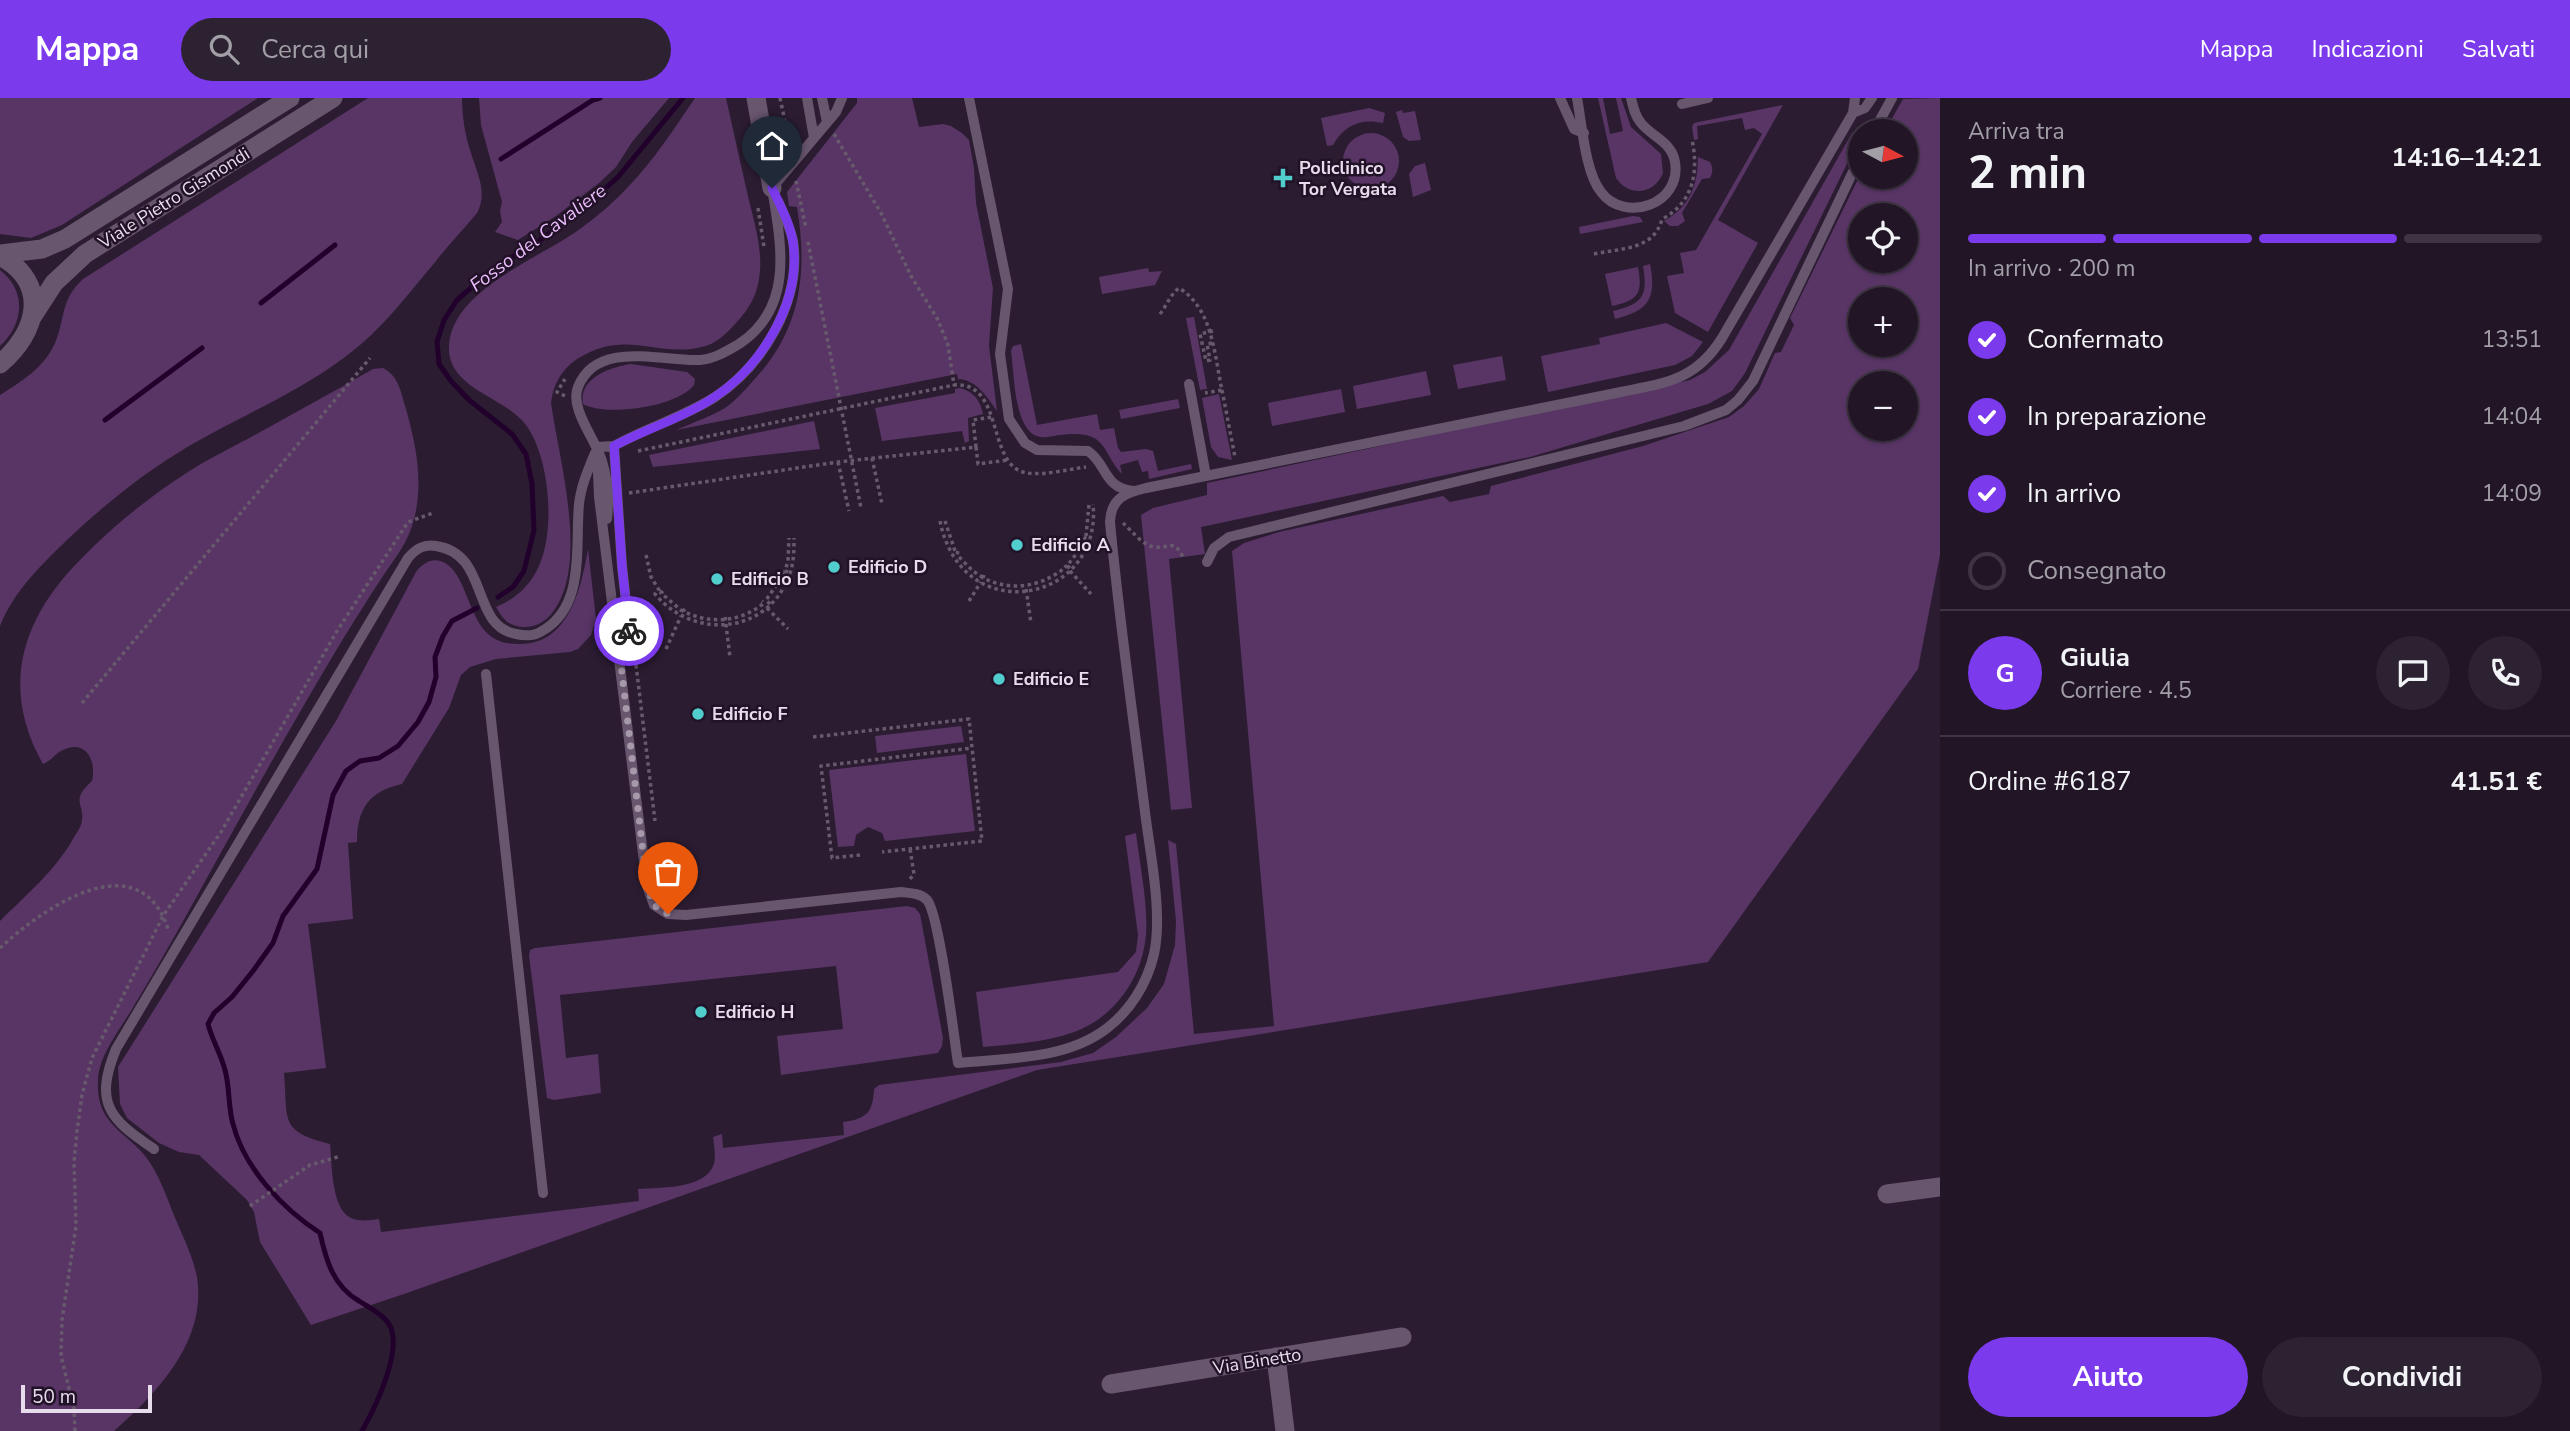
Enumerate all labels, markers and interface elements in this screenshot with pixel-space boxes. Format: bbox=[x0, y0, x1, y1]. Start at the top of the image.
search box bbox=[181, 18, 671, 81]
text: Mappa bbox=[35, 27, 139, 72]
icon: search bbox=[205, 30, 243, 68]
text: Cerca qui bbox=[261, 32, 369, 67]
text: Mappa bbox=[2200, 33, 2274, 65]
text: Indicazioni bbox=[2312, 33, 2424, 65]
text: Salvati bbox=[2462, 33, 2535, 65]
pin bbox=[742, 116, 802, 188]
text: Arriva tra bbox=[1968, 116, 2065, 147]
north arrow bbox=[1848, 119, 1918, 189]
map controls bbox=[1848, 119, 1918, 441]
icon: home bbox=[753, 127, 791, 165]
text: 14:16–14:21 bbox=[2391, 140, 2542, 175]
text: 2 min bbox=[1968, 141, 2087, 204]
street label: Viale Pietro Gismondi bbox=[93, 142, 254, 255]
place label: Policlinico Tor Vergata bbox=[1299, 156, 1397, 201]
marker: Policlinico Tor Vergata bbox=[1273, 168, 1293, 188]
water label: Fosso del Cavaliere bbox=[464, 178, 612, 298]
button: locate bbox=[1848, 203, 1918, 273]
text: In arrivo · 200 m bbox=[1968, 253, 2135, 284]
button: + bbox=[1848, 287, 1918, 357]
icon: check bbox=[1968, 321, 2006, 359]
text: Confermato bbox=[2027, 322, 2164, 357]
text: 13:51 bbox=[2482, 324, 2542, 355]
button: − bbox=[1848, 371, 1918, 441]
icon: check bbox=[1968, 398, 2006, 436]
text: In preparazione bbox=[2027, 399, 2206, 434]
text: 14:04 bbox=[2482, 401, 2542, 432]
icon: check bbox=[1968, 475, 2006, 513]
text: In arrivo bbox=[2027, 476, 2121, 511]
text: 14:09 bbox=[2482, 478, 2542, 509]
place label: Edificio A bbox=[1031, 533, 1110, 557]
marker: Edificio A bbox=[1009, 537, 1025, 553]
text: Consegnato bbox=[2027, 553, 2166, 588]
place label: Edificio D bbox=[848, 555, 927, 579]
marker: Edificio D bbox=[826, 559, 842, 575]
place label: Edificio B bbox=[731, 567, 809, 591]
marker: Edificio B bbox=[709, 571, 725, 587]
courier bbox=[594, 596, 664, 666]
icon: bike bbox=[610, 612, 648, 650]
button: chat bbox=[2376, 636, 2450, 710]
button: phone bbox=[2468, 636, 2542, 710]
text: Giulia bbox=[2060, 640, 2130, 675]
text: G bbox=[1995, 656, 2015, 691]
place label: Edificio E bbox=[1013, 667, 1089, 691]
marker: Edificio E bbox=[991, 671, 1007, 687]
text: Corriere · 4.5 bbox=[2060, 675, 2192, 706]
place label: Edificio F bbox=[712, 702, 788, 726]
marker: Edificio F bbox=[690, 706, 706, 722]
text: Ordine #6187 bbox=[1968, 764, 2132, 799]
text: 41.51 € bbox=[2451, 764, 2542, 799]
pin bbox=[638, 842, 698, 914]
icon: bag bbox=[649, 853, 687, 891]
place label: Edificio H bbox=[715, 1000, 794, 1024]
marker: Edificio H bbox=[693, 1004, 709, 1020]
button: Aiuto bbox=[1968, 1337, 2248, 1417]
button: Condividi bbox=[2262, 1337, 2542, 1417]
street label: Via Binetto bbox=[1210, 1342, 1303, 1380]
scale bar bbox=[21, 1382, 152, 1414]
text: 50 m bbox=[32, 1384, 76, 1410]

